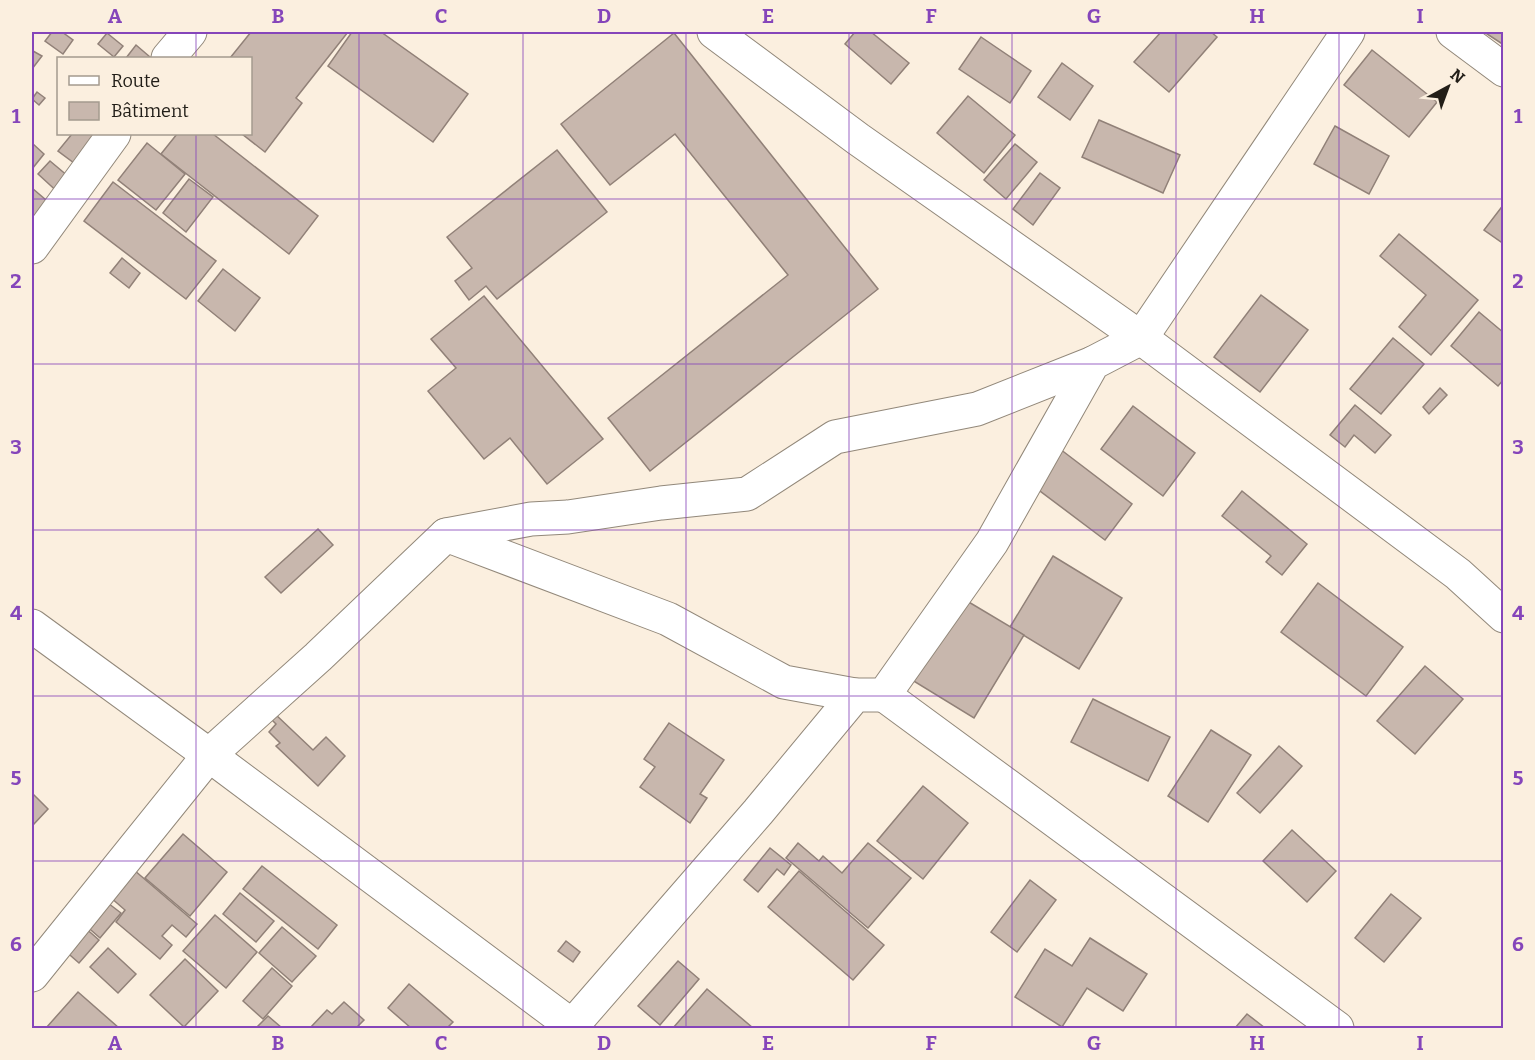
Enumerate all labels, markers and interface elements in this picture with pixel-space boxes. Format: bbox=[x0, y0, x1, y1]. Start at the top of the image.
text: A bbox=[108, 4, 123, 28]
text: B bbox=[272, 4, 285, 28]
text: C bbox=[435, 4, 447, 28]
text: D bbox=[597, 4, 611, 28]
text: E bbox=[762, 4, 774, 28]
text: F bbox=[925, 4, 937, 28]
text: G bbox=[1087, 4, 1101, 28]
text: H bbox=[1249, 4, 1265, 28]
text: I bbox=[1416, 4, 1424, 28]
legend bbox=[57, 57, 252, 135]
north arrow bbox=[1418, 57, 1478, 117]
text: N bbox=[1447, 65, 1468, 87]
text: Route bbox=[111, 70, 160, 92]
text: Bâtiment bbox=[111, 100, 189, 122]
text: 1 bbox=[12, 104, 21, 128]
text: 1 bbox=[1514, 104, 1523, 128]
text: 2 bbox=[10, 269, 22, 293]
text: 2 bbox=[1512, 269, 1524, 293]
text: 3 bbox=[10, 435, 22, 459]
text: 3 bbox=[1512, 435, 1524, 459]
text: 4 bbox=[10, 601, 22, 625]
text: 4 bbox=[1512, 601, 1524, 625]
text: 5 bbox=[11, 766, 22, 790]
text: 5 bbox=[1513, 766, 1524, 790]
text: 6 bbox=[10, 932, 22, 956]
text: 6 bbox=[1512, 932, 1524, 956]
text: A bbox=[108, 1031, 123, 1055]
text: B bbox=[272, 1031, 285, 1055]
text: C bbox=[435, 1031, 447, 1055]
text: D bbox=[597, 1031, 611, 1055]
text: E bbox=[762, 1031, 774, 1055]
text: F bbox=[925, 1031, 937, 1055]
text: G bbox=[1087, 1031, 1101, 1055]
text: H bbox=[1249, 1031, 1265, 1055]
text: I bbox=[1416, 1031, 1424, 1055]

